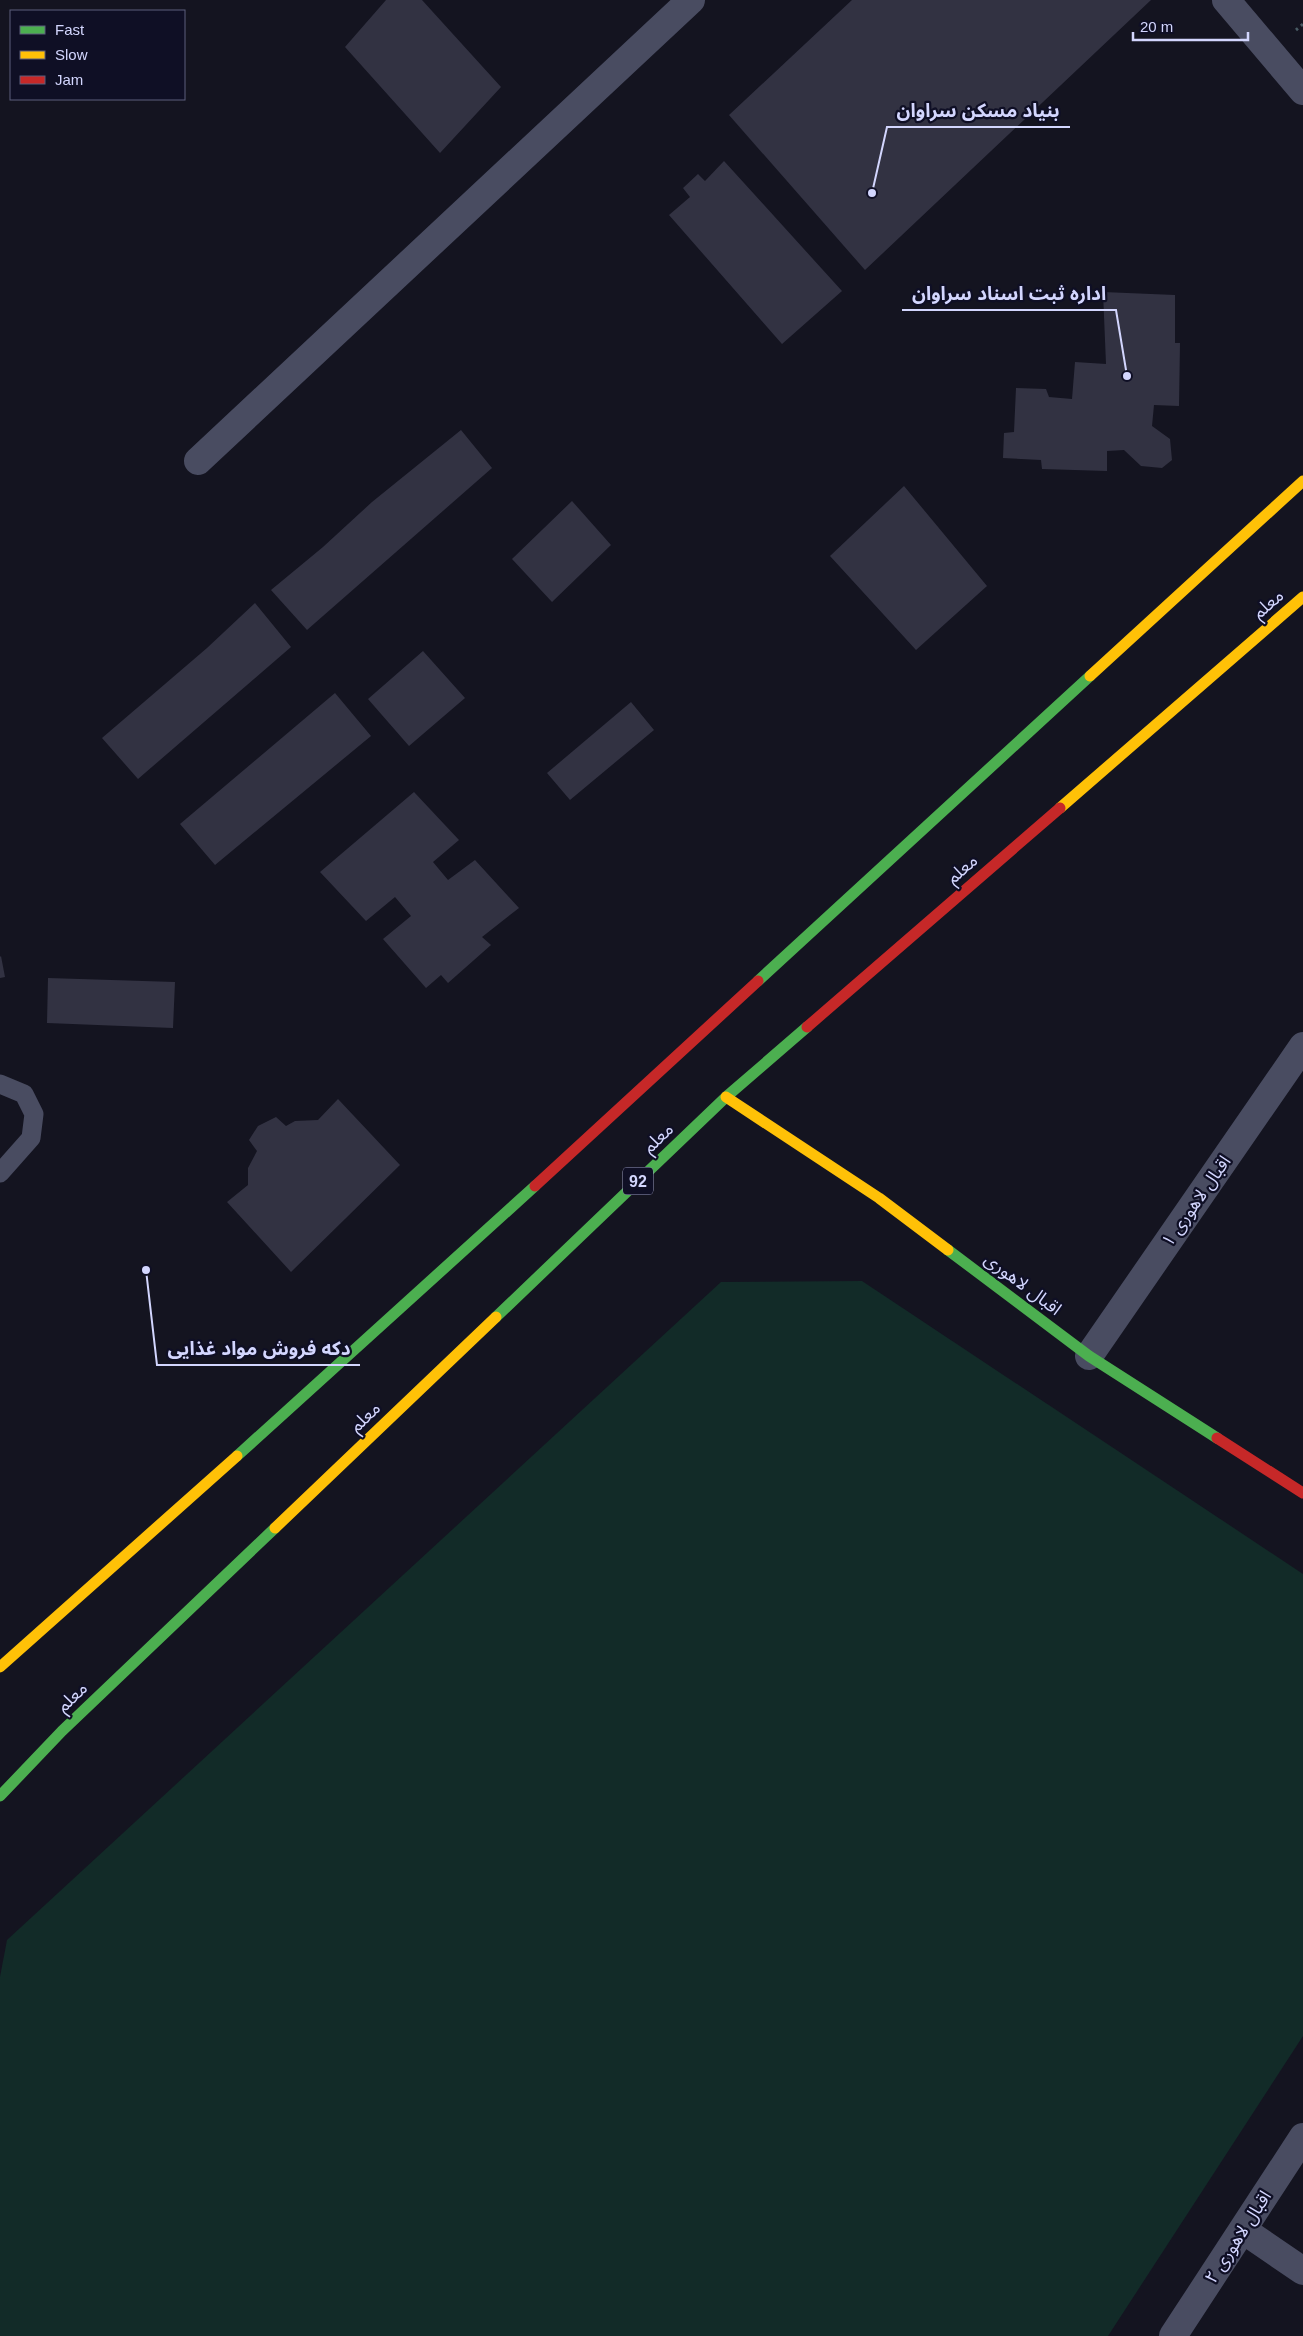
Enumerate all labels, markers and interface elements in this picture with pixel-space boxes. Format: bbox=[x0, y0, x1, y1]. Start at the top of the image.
legend bbox=[10, 10, 185, 100]
scale bar bbox=[1133, 10, 1248, 42]
text: 20 m bbox=[1140, 18, 1173, 35]
text: Fast bbox=[55, 21, 85, 38]
text: Slow bbox=[55, 46, 88, 63]
text: Jam bbox=[55, 71, 83, 88]
callout: بنیاد مسکن سراوان bbox=[887, 93, 1070, 127]
text: بنیاد مسکن سراوان bbox=[897, 100, 1059, 122]
callout: اداره ثبت اسناد سراوان bbox=[902, 276, 1116, 310]
text: اداره ثبت اسناد سراوان bbox=[912, 283, 1106, 305]
street label: معلم bbox=[1248, 585, 1289, 625]
street label: معلم bbox=[942, 850, 983, 890]
street label: معلم bbox=[639, 1119, 679, 1159]
street label: اقبال لاهوری ۱ bbox=[1157, 1152, 1235, 1251]
road number: 92 bbox=[623, 1168, 653, 1194]
street label: اقبال لاهوری bbox=[980, 1249, 1065, 1320]
callout: دکه فروش مواد غذایی bbox=[157, 1331, 360, 1365]
text: دکه فروش مواد غذایی bbox=[167, 1338, 351, 1360]
street label: معلم bbox=[346, 1398, 386, 1438]
street label: معلم bbox=[53, 1678, 93, 1718]
street label: اقبال لاهوری ۲ bbox=[1201, 2187, 1276, 2287]

